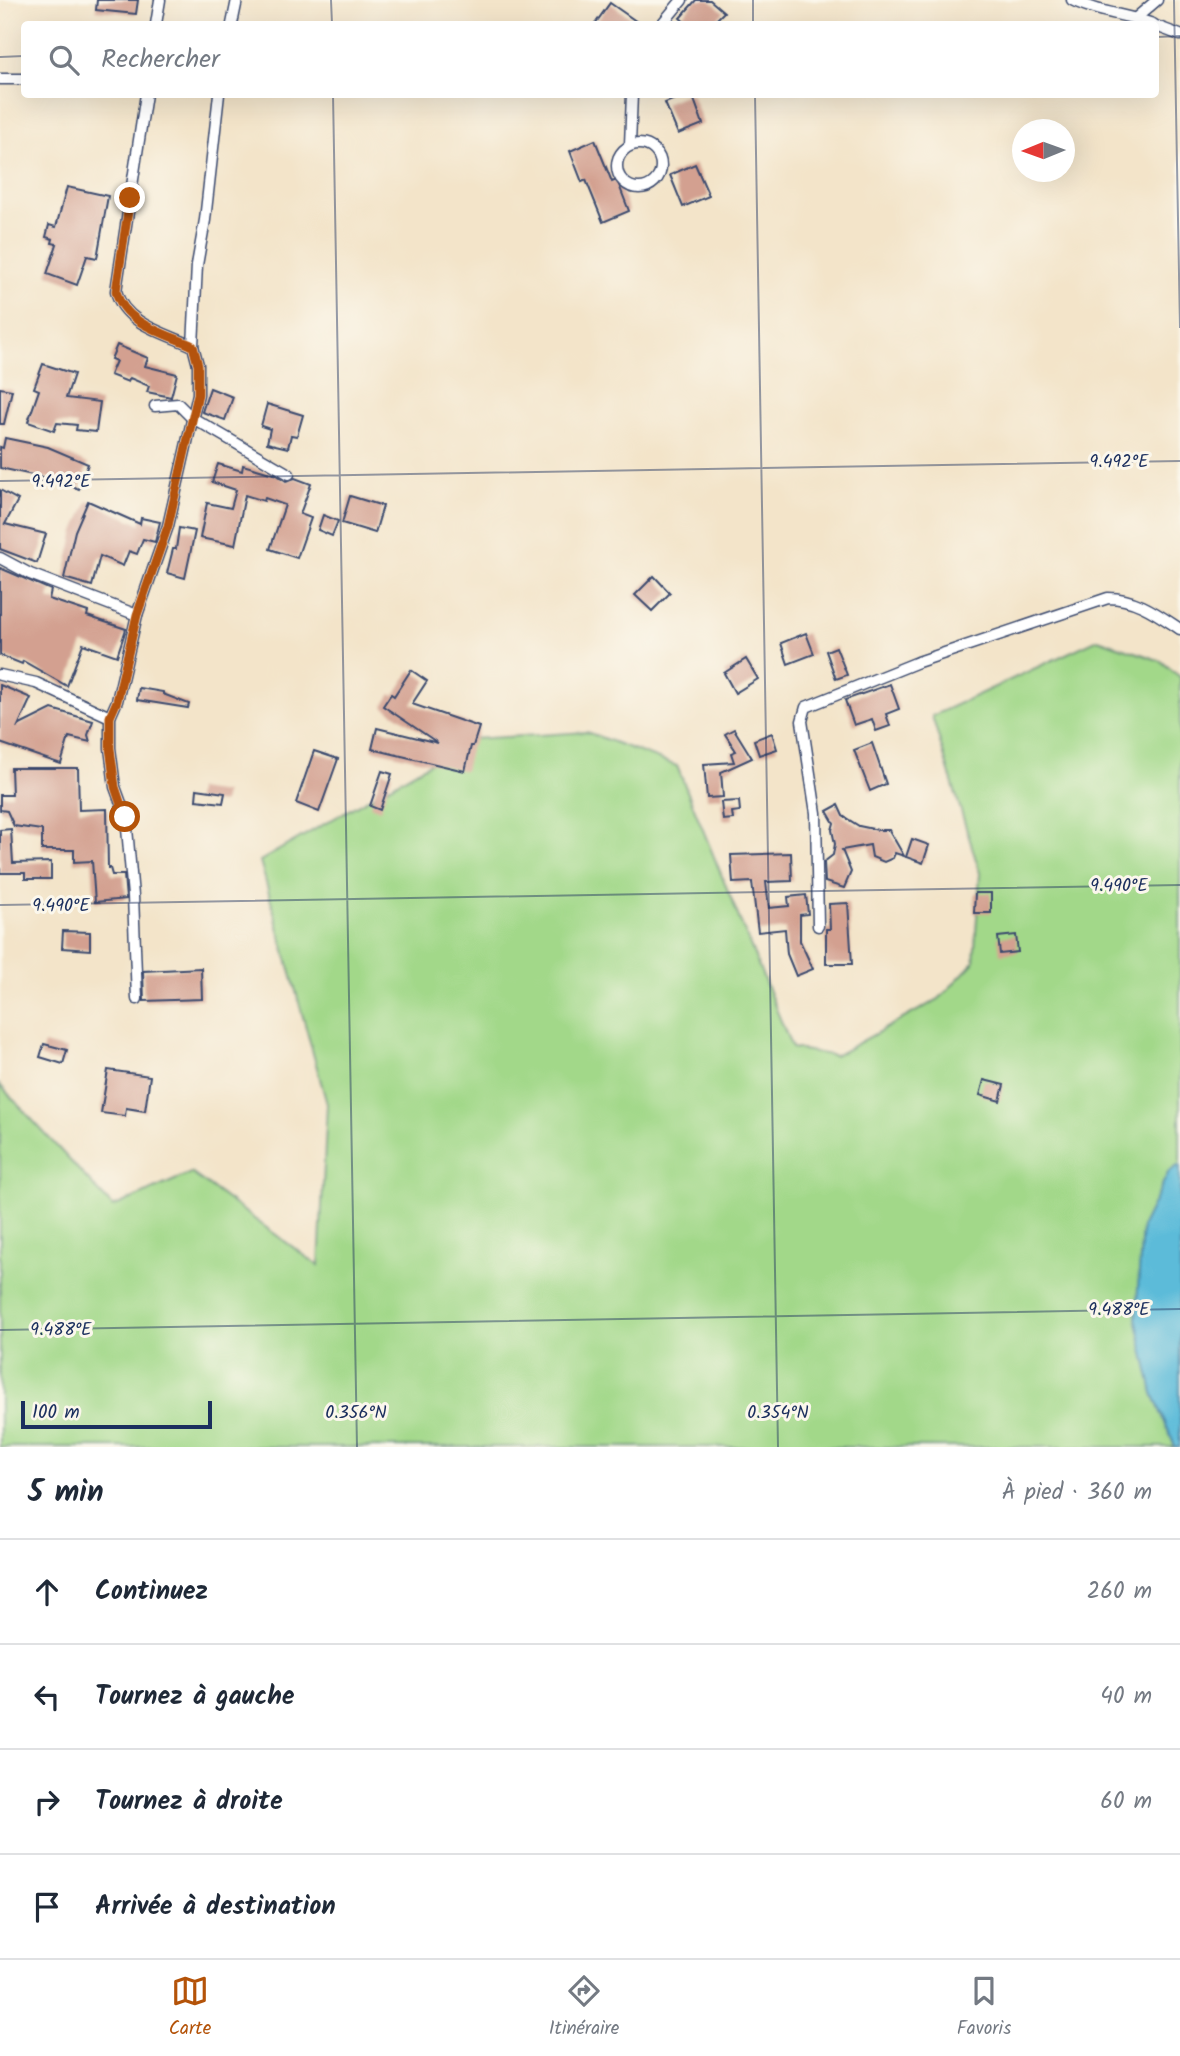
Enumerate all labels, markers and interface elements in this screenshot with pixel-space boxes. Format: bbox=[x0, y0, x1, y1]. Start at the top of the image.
search box bbox=[21, 21, 1159, 98]
text: Rechercher bbox=[101, 39, 220, 81]
icon: search bbox=[45, 41, 83, 79]
north arrow bbox=[1012, 119, 1075, 182]
route end bbox=[114, 182, 145, 213]
text: 9.492°E bbox=[1090, 448, 1149, 477]
text: 9.492°E bbox=[32, 468, 91, 497]
route start bbox=[109, 801, 140, 832]
text: 9.490°E bbox=[1090, 872, 1148, 901]
text: 9.490°E bbox=[32, 892, 90, 921]
text: 9.488°E bbox=[1088, 1296, 1150, 1325]
text: 9.488°E bbox=[30, 1316, 92, 1345]
scale bar bbox=[21, 1398, 212, 1430]
text: 100 m bbox=[32, 1398, 80, 1428]
text: 0.356°N bbox=[325, 1399, 387, 1428]
text: 0.354°N bbox=[747, 1399, 809, 1428]
text: 5 min bbox=[28, 1469, 104, 1517]
text: À pied · 360 m bbox=[1002, 1475, 1152, 1511]
text: Continuez bbox=[95, 1571, 208, 1613]
icon: ahead bbox=[28, 1573, 66, 1611]
text: 260 m bbox=[1087, 1574, 1152, 1610]
text: Tournez à gauche bbox=[95, 1676, 295, 1718]
icon: left bbox=[28, 1678, 66, 1716]
text: 40 m bbox=[1100, 1679, 1152, 1715]
text: Tournez à droite bbox=[95, 1781, 283, 1823]
icon: right bbox=[28, 1783, 66, 1821]
text: 60 m bbox=[1100, 1784, 1152, 1820]
text: Arrivée à destination bbox=[95, 1886, 336, 1928]
icon: arrive bbox=[28, 1888, 66, 1926]
tab: Carte bbox=[169, 1972, 211, 2044]
tab: Itinéraire bbox=[549, 1972, 619, 2044]
tab: Favoris bbox=[957, 1972, 1011, 2044]

